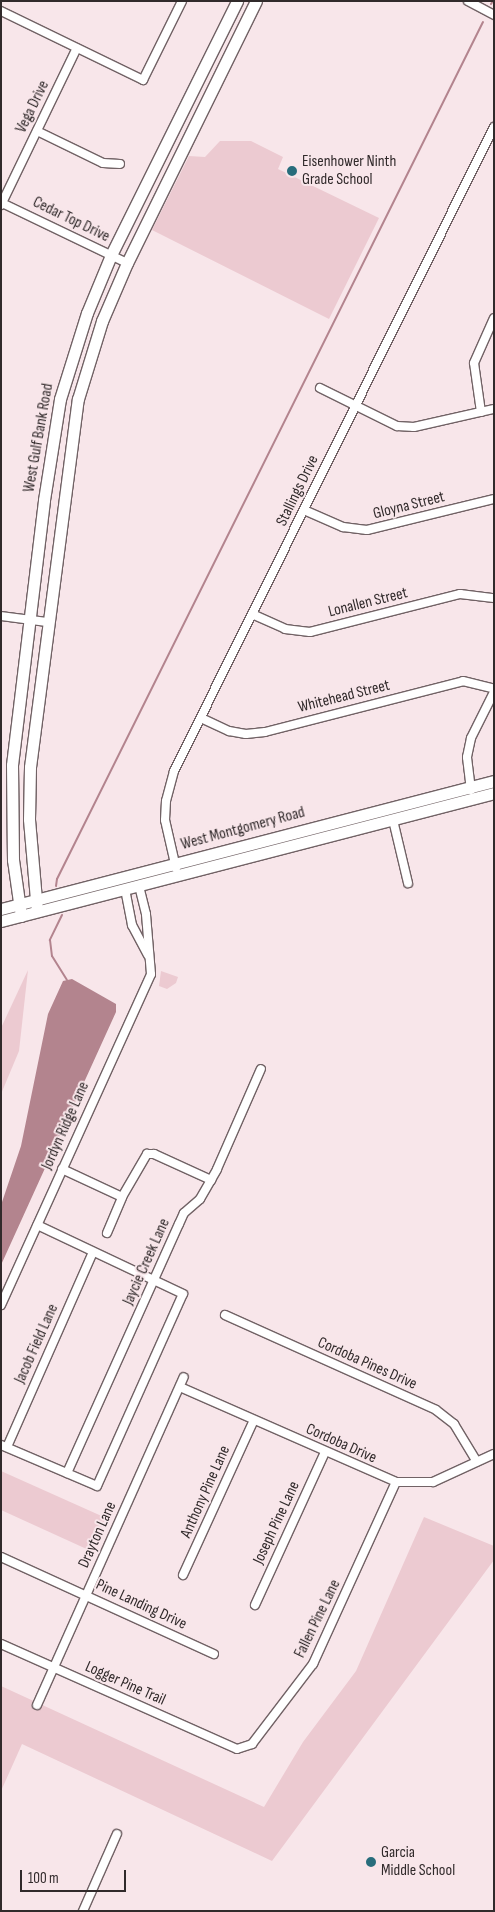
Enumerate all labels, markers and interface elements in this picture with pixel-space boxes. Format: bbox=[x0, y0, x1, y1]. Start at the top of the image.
street label: Vega Drive bbox=[12, 78, 54, 136]
place label: Eisenhower Ninth Grade School bbox=[302, 152, 396, 190]
marker: Eisenhower Ninth Grade School bbox=[286, 165, 298, 177]
street label: Cedar Top Drive bbox=[29, 193, 113, 247]
street label: West Gulf Bank Road bbox=[20, 382, 58, 494]
street label: Stallings Drive bbox=[273, 452, 323, 530]
street label: Gloyna Street bbox=[371, 488, 447, 524]
street label: Lonallen Street bbox=[326, 584, 410, 622]
street label: Whitehead Street bbox=[296, 676, 392, 718]
street label: West Montgomery Road bbox=[179, 803, 307, 855]
street label: Jordyn Ridge Lane bbox=[38, 1079, 94, 1173]
street label: Jaycie Creek Lane bbox=[119, 1216, 175, 1308]
street label: Jacob Field Lane bbox=[11, 1301, 63, 1387]
street label: Cordoba Pines Drive bbox=[314, 1334, 420, 1394]
street label: Cordoba Drive bbox=[303, 1420, 379, 1468]
street label: Anthony Pine Lane bbox=[177, 1443, 235, 1541]
street label: Joseph Pine Lane bbox=[249, 1479, 305, 1567]
street label: Drayton Lane bbox=[75, 1499, 121, 1571]
street label: Pine Landing Drive bbox=[93, 1576, 189, 1634]
street label: Fallen Pine Lane bbox=[291, 1577, 345, 1661]
street label: Logger Pine Trail bbox=[82, 1658, 168, 1710]
place label: Garcia Middle School bbox=[381, 1843, 455, 1881]
marker: Garcia Middle School bbox=[365, 1856, 377, 1868]
scale bar bbox=[22, 1860, 129, 1892]
text: 100 m bbox=[28, 1869, 59, 1888]

